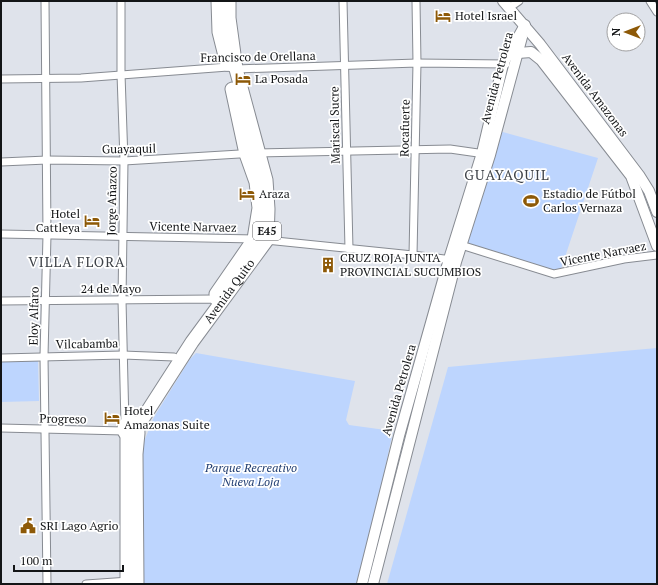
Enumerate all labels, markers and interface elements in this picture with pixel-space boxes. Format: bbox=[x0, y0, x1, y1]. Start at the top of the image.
hotel icon: Hotel Israel bbox=[434, 7, 452, 25]
place label: Hotel Israel bbox=[455, 8, 517, 23]
north arrow bbox=[606, 12, 646, 52]
text: N bbox=[609, 27, 623, 36]
street label: Avenida Petrolera bbox=[477, 30, 516, 125]
street label: Francisco de Orellana bbox=[200, 48, 316, 65]
street label: Avenida Amazonas bbox=[559, 50, 632, 139]
hotel icon: La Posada bbox=[234, 70, 252, 88]
place label: La Posada bbox=[255, 71, 308, 86]
street label: Mariscal Sucre bbox=[326, 86, 343, 164]
street label: Rocafuerte bbox=[396, 99, 413, 157]
street label: Guayaquil bbox=[102, 141, 157, 156]
district label: GUAYAQUIL bbox=[464, 165, 550, 184]
street label: Jorge Añazco bbox=[103, 166, 120, 236]
hotel icon: Araza bbox=[238, 185, 256, 203]
place label: Araza bbox=[259, 186, 290, 201]
place label: Estadio de Fútbol Carlos Vernaza bbox=[543, 186, 636, 215]
sports icon: Estadio de Fútbol Carlos Vernaza bbox=[522, 192, 540, 210]
place label: Hotel Cattleya bbox=[36, 206, 80, 235]
hotel icon: Hotel Cattleya bbox=[83, 212, 101, 230]
street label: Vicente Narvaez bbox=[149, 218, 237, 235]
road number: E45 bbox=[253, 222, 281, 240]
street label: Vicente Narvaez bbox=[559, 238, 647, 269]
place label: CRUZ ROJA JUNTA PROVINCIAL SUCUMBIOS bbox=[340, 250, 481, 279]
district label: VILLA FLORA bbox=[28, 252, 126, 271]
street label: Avenida Quito bbox=[200, 255, 258, 326]
building icon: CRUZ ROJA JUNTA PROVINCIAL SUCUMBIOS bbox=[319, 256, 337, 274]
street label: 24 de Mayo bbox=[81, 281, 141, 296]
street label: Eloy Alfaro bbox=[25, 286, 42, 346]
street label: Vilcabamba bbox=[56, 335, 118, 352]
street label: Avenida Petrolera bbox=[378, 342, 419, 437]
place label: Hotel Amazonas Suite bbox=[124, 403, 210, 432]
hotel icon: Hotel Amazonas Suite bbox=[103, 409, 121, 427]
street label: Progreso bbox=[39, 411, 87, 426]
park label: Parque Recreativo Nueva Loja bbox=[204, 460, 297, 489]
public building icon: SRI Lago Agrio bbox=[19, 517, 37, 535]
place label: SRI Lago Agrio bbox=[40, 518, 119, 533]
scale bar bbox=[14, 547, 123, 573]
text: 100 m bbox=[20, 553, 53, 568]

